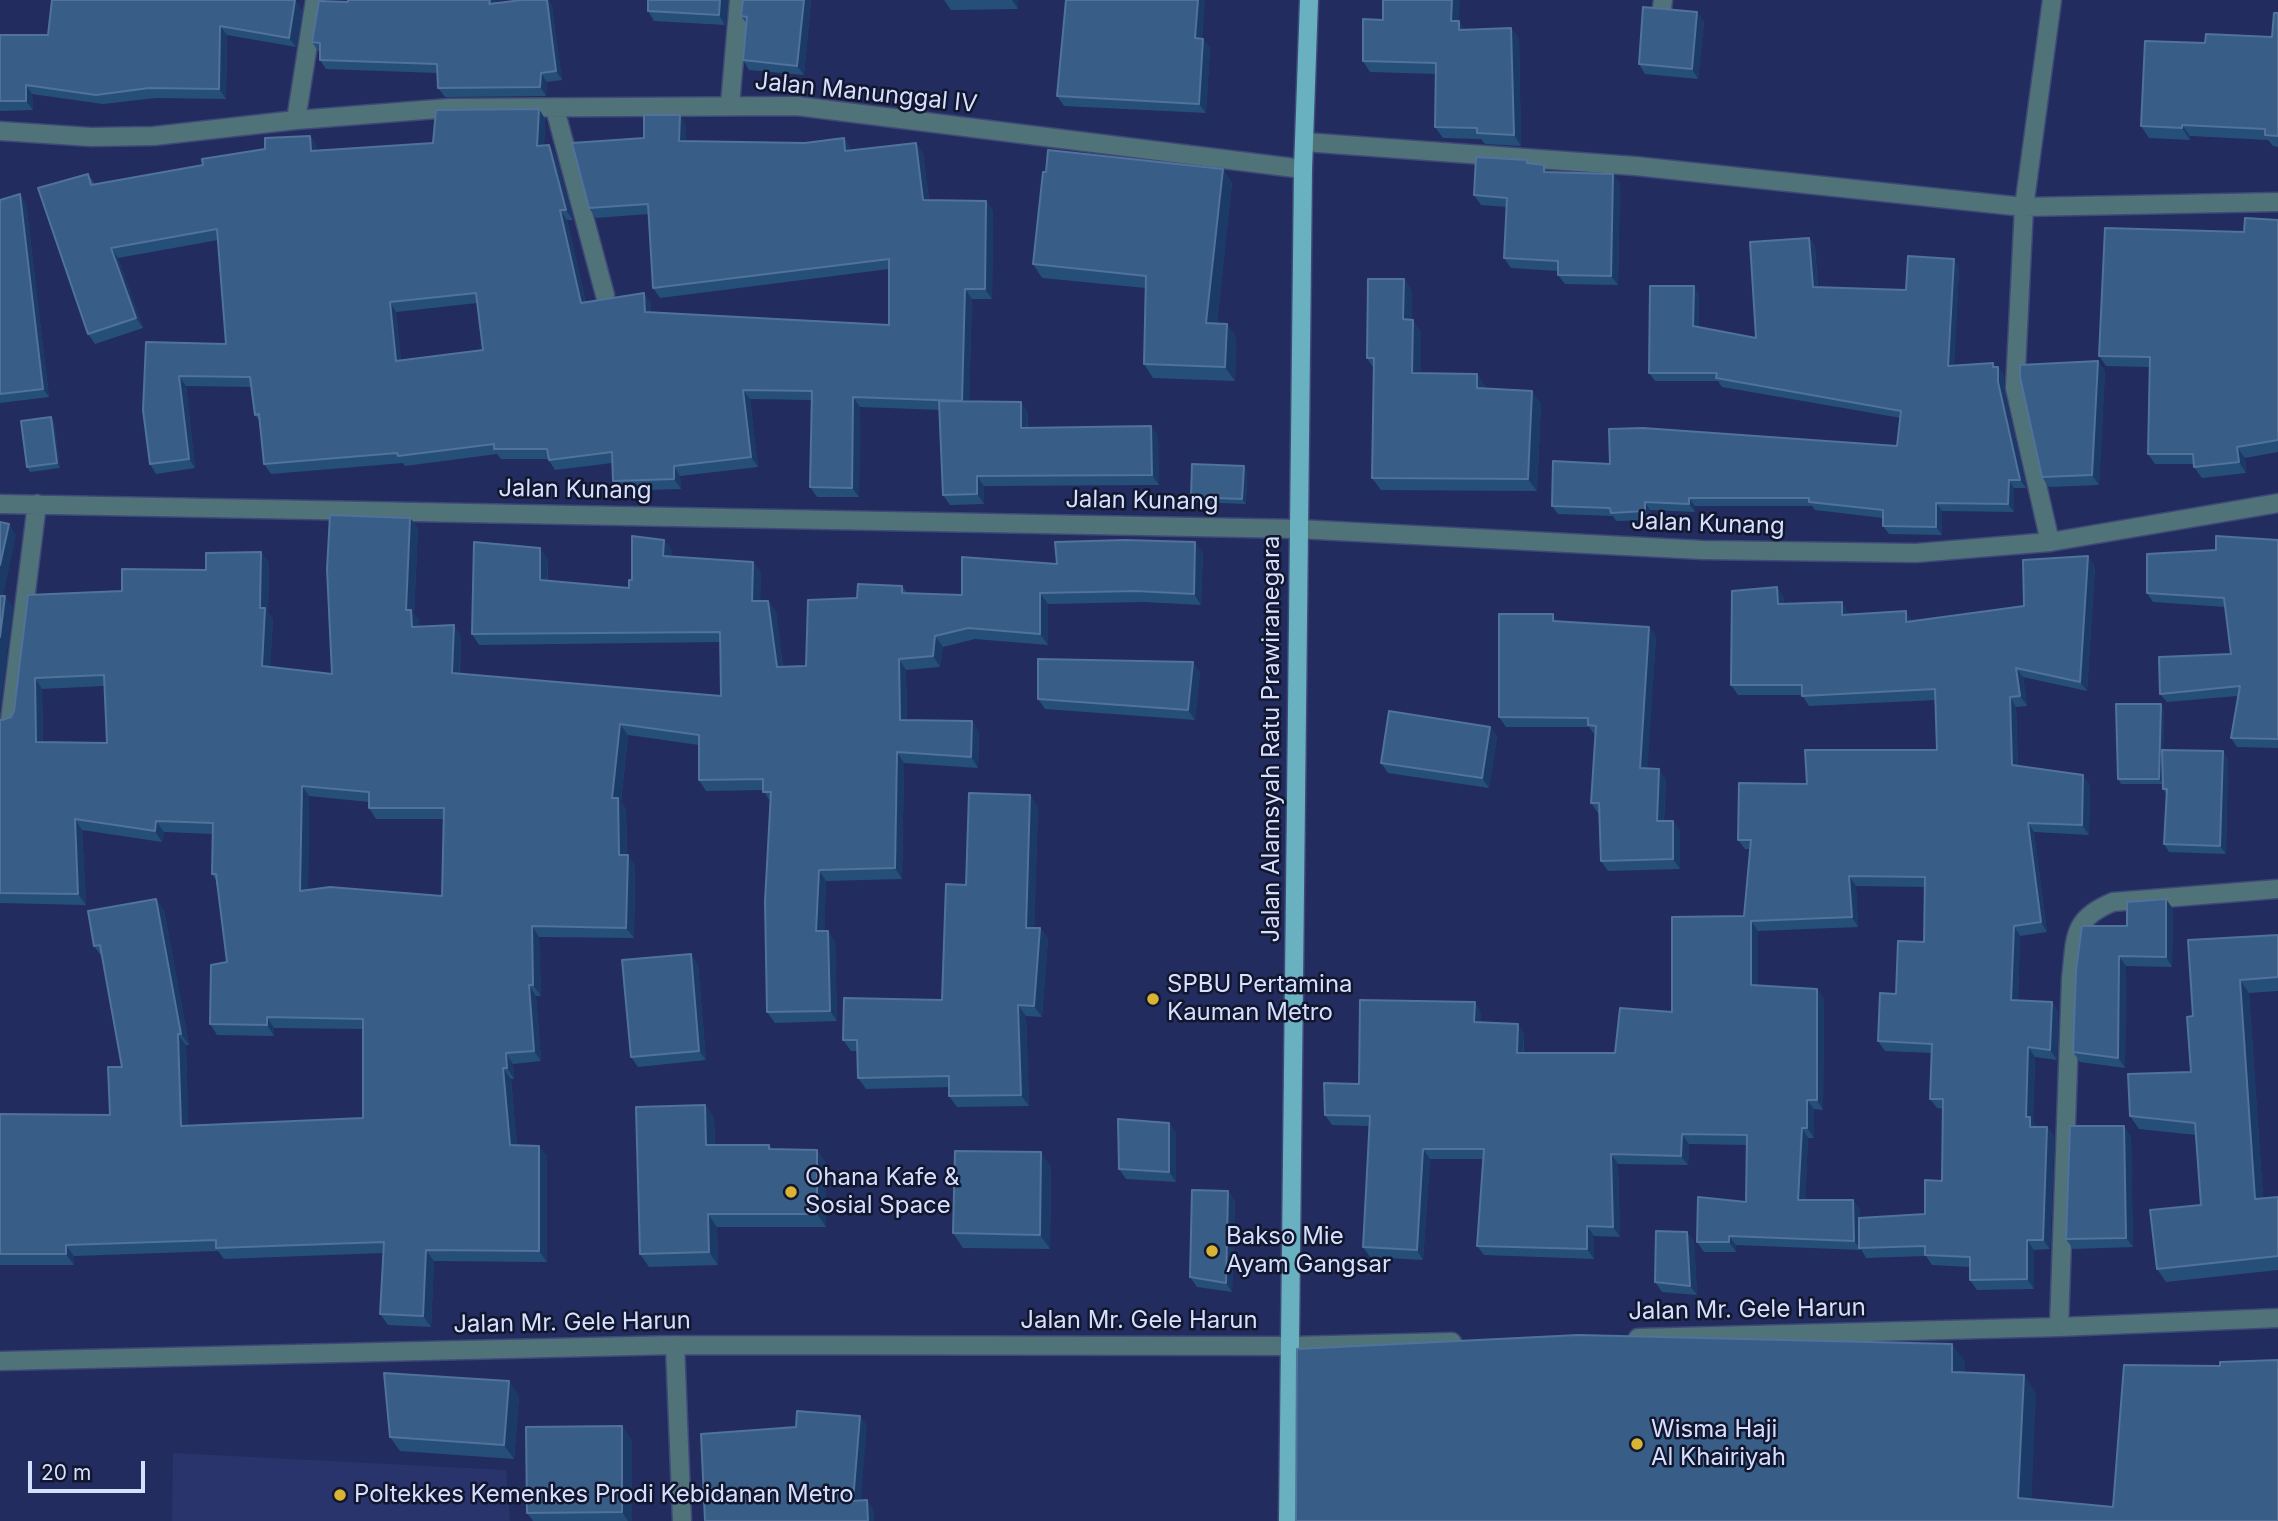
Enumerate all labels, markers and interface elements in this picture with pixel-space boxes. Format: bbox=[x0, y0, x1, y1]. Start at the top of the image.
street label: Jalan Manunggal IV bbox=[753, 67, 979, 119]
street label: Jalan Kunang bbox=[498, 474, 652, 506]
street label: Jalan Kunang bbox=[1065, 485, 1219, 517]
street label: Jalan Kunang bbox=[1631, 507, 1785, 541]
street label: Jalan Alamsyah Ratu Prawiranegara bbox=[1258, 535, 1286, 943]
place label: SPBU Pertamina Kauman Metro bbox=[1167, 971, 1353, 1027]
marker: SPBU Pertamina Kauman Metro bbox=[1145, 991, 1161, 1007]
place label: Ohana Kafe & Sosial Space bbox=[805, 1164, 959, 1220]
marker: Ohana Kafe & Sosial Space bbox=[783, 1184, 799, 1200]
place label: Bakso Mie Ayam Gangsar bbox=[1226, 1223, 1391, 1279]
marker: Bakso Mie Ayam Gangsar bbox=[1204, 1243, 1220, 1259]
street label: Jalan Mr. Gele Harun bbox=[1628, 1294, 1866, 1326]
street label: Jalan Mr. Gele Harun bbox=[453, 1307, 691, 1339]
street label: Jalan Mr. Gele Harun bbox=[1020, 1307, 1258, 1335]
place label: Wisma Haji Al Khairiyah bbox=[1651, 1416, 1786, 1472]
marker: Wisma Haji Al Khairiyah bbox=[1629, 1436, 1645, 1452]
scale bar bbox=[32, 1448, 149, 1492]
text: 20 m bbox=[41, 1460, 91, 1485]
place label: Poltekkes Kemenkes Prodi Kebidanan Metro bbox=[354, 1481, 854, 1509]
marker: Poltekkes Kemenkes Prodi Kebidanan Metro bbox=[332, 1487, 348, 1503]

